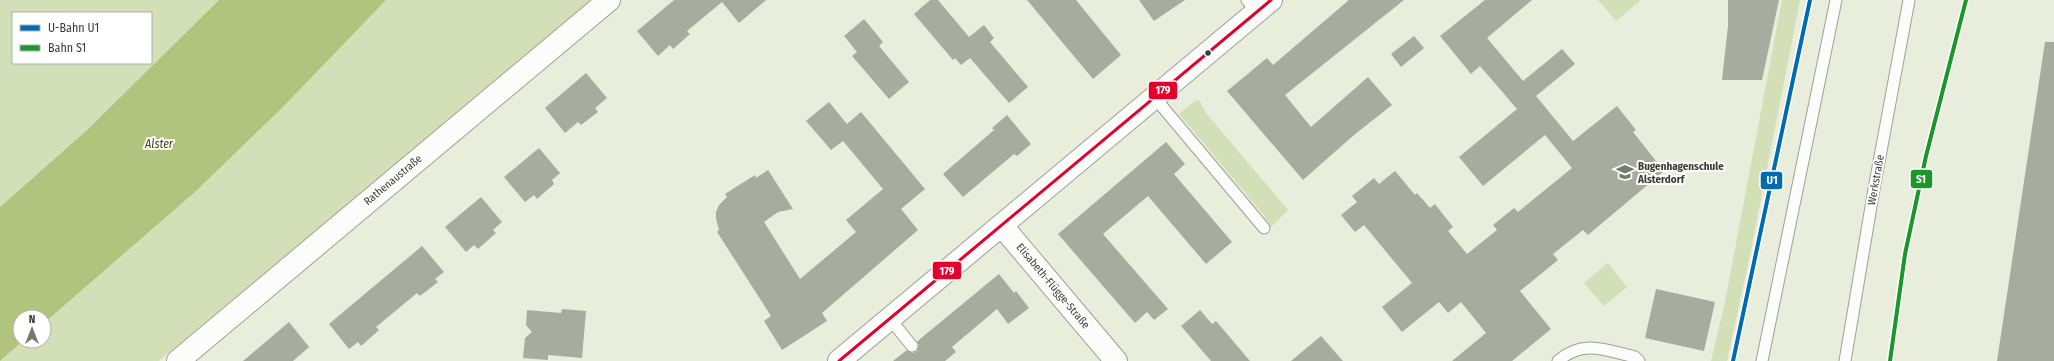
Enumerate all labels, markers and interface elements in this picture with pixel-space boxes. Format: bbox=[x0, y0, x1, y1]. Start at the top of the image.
legend bbox=[12, 12, 152, 64]
text: U-Bahn U1 bbox=[48, 21, 99, 35]
text: Bahn S1 bbox=[48, 41, 86, 55]
unlabelled marker bbox=[1203, 48, 1213, 58]
line badge: 179 bbox=[1148, 81, 1178, 100]
text: 179 bbox=[1156, 84, 1171, 97]
water label: Alster bbox=[144, 137, 174, 151]
street label: Rathenaustraße bbox=[361, 152, 425, 208]
street label: Werkstraße bbox=[1865, 154, 1887, 206]
place label: Bugenhagenschule Alsterdorf bbox=[1637, 160, 1724, 186]
school or university icon: Bugenhagenschule Alsterdorf bbox=[1615, 162, 1635, 182]
line badge: S1 bbox=[1910, 169, 1933, 189]
line badge: U1 bbox=[1760, 171, 1783, 190]
text: S1 bbox=[1916, 173, 1926, 186]
text: U1 bbox=[1766, 174, 1778, 187]
street label: Elisabeth-Flügge-Straße bbox=[1014, 241, 1092, 331]
line badge: 179 bbox=[932, 261, 962, 280]
text: 179 bbox=[940, 265, 955, 278]
north arrow bbox=[12, 309, 52, 349]
text: N bbox=[29, 313, 35, 326]

